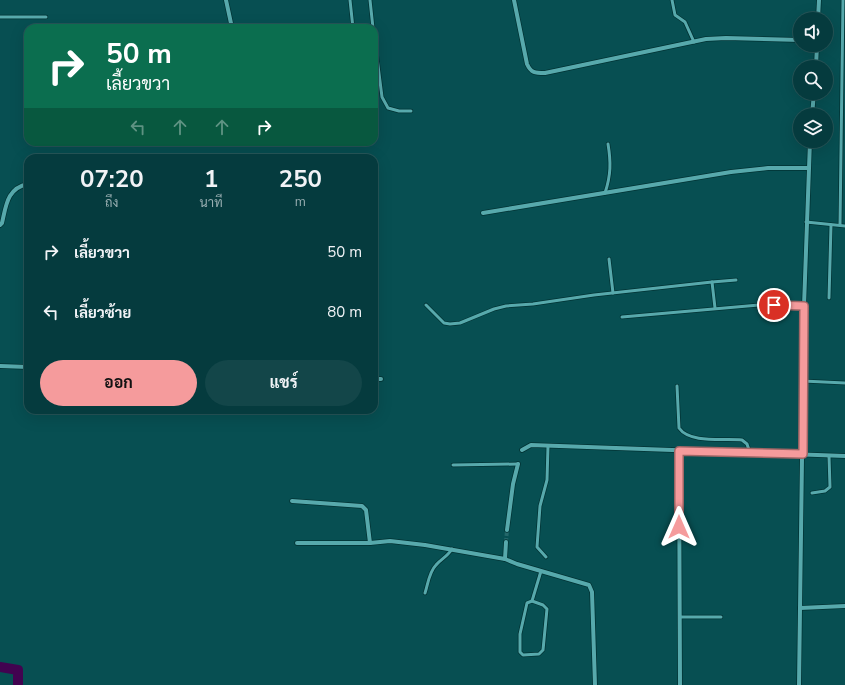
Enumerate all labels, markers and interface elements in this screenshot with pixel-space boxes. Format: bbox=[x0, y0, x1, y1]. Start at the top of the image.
map controls bbox=[793, 12, 833, 148]
button: sound bbox=[793, 12, 833, 52]
text: 50 m bbox=[106, 35, 172, 73]
icon: right bbox=[40, 40, 92, 92]
button: search bbox=[793, 60, 833, 100]
text: เลี้ยวขวา bbox=[106, 72, 170, 96]
button: layers bbox=[793, 108, 833, 148]
icon: left bbox=[127, 116, 149, 138]
icon: ahead bbox=[169, 116, 191, 138]
icon: ahead bbox=[211, 116, 233, 138]
icon: right bbox=[253, 116, 275, 138]
text: 07:20 bbox=[80, 163, 144, 195]
text: 1 bbox=[204, 163, 218, 195]
text: 250 bbox=[279, 163, 322, 195]
text: m bbox=[295, 193, 306, 211]
text: ถึง bbox=[105, 194, 119, 212]
text: นาที bbox=[200, 194, 223, 212]
icon: right bbox=[40, 241, 62, 263]
text: 50 m bbox=[327, 242, 362, 262]
text: เลี้ยวขวา bbox=[74, 243, 130, 263]
pin bbox=[757, 288, 791, 322]
icon: arrive bbox=[763, 294, 785, 316]
icon: left bbox=[40, 301, 62, 323]
text: 80 m bbox=[327, 302, 362, 322]
text: เลี้ยวซ้าย bbox=[74, 303, 131, 323]
button: ออก bbox=[40, 360, 197, 406]
button: แชร์ bbox=[205, 360, 362, 406]
position arrow bbox=[658, 506, 700, 548]

